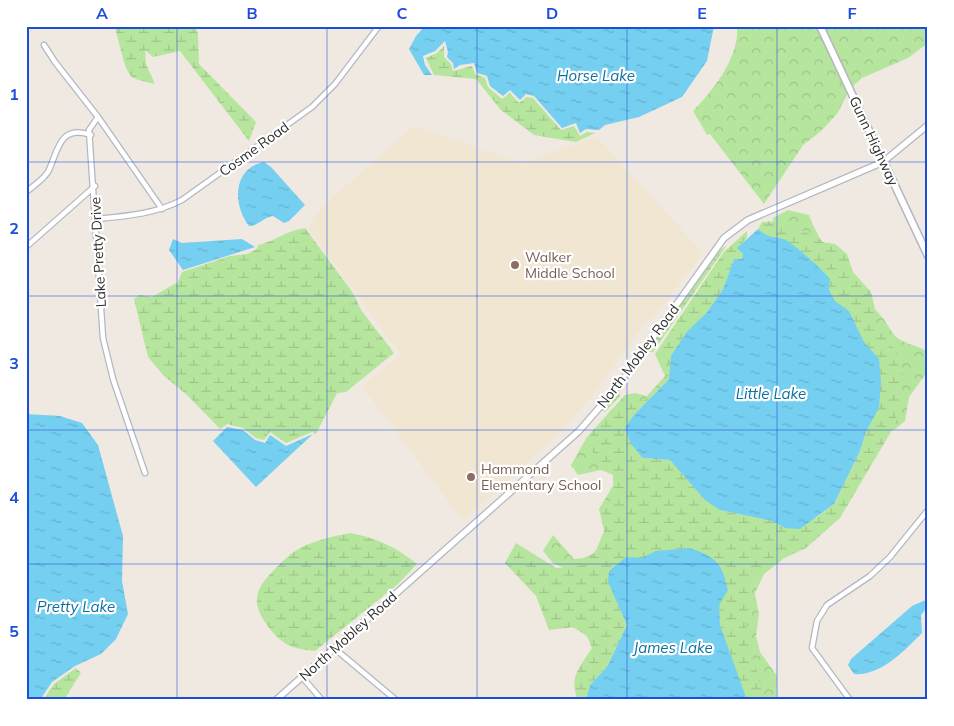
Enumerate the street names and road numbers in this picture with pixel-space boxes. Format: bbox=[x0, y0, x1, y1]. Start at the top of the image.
street label: Gunn Highway bbox=[845, 93, 903, 189]
street label: Cosme Road bbox=[216, 118, 292, 180]
street label: Lake Pretty Drive bbox=[86, 196, 110, 308]
street label: North Mobley Road bbox=[593, 301, 683, 411]
street label: North Mobley Road bbox=[295, 587, 401, 685]

